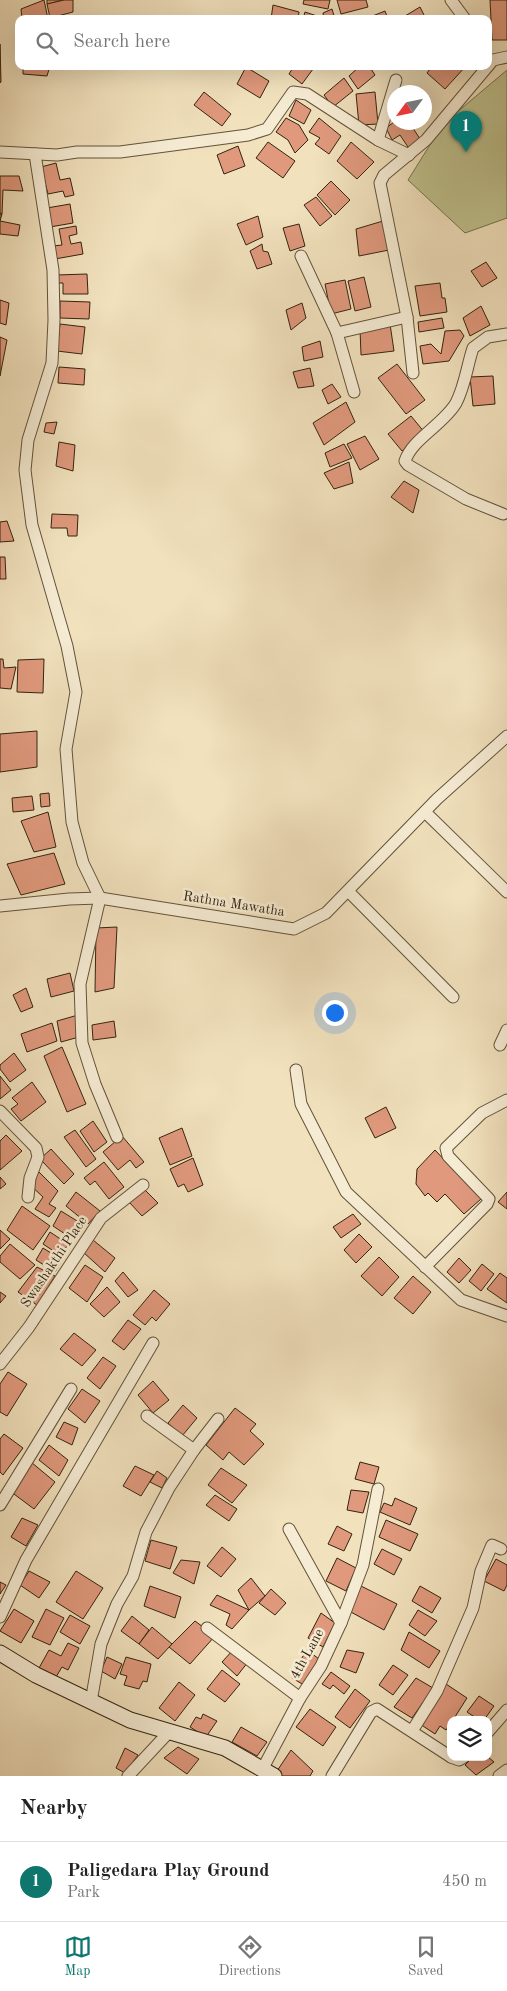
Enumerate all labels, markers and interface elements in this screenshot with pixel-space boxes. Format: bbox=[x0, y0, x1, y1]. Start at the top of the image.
search box bbox=[15, 15, 492, 70]
icon: search bbox=[33, 29, 61, 57]
text: Search here bbox=[73, 33, 170, 52]
north arrow bbox=[387, 85, 432, 130]
pin: 1 bbox=[450, 111, 482, 152]
street label: Rathna Mawatha bbox=[182, 889, 286, 919]
your location bbox=[322, 1000, 348, 1026]
street label: Swashakthi Place bbox=[18, 1214, 90, 1310]
street label: 4th Lane bbox=[288, 1627, 326, 1681]
map controls bbox=[447, 1716, 492, 1761]
button: layers bbox=[447, 1716, 492, 1761]
text: Nearby bbox=[20, 1798, 88, 1819]
text: Paligedara Play Ground bbox=[67, 1862, 270, 1881]
text: 1 bbox=[31, 1874, 41, 1890]
text: 450 m bbox=[442, 1874, 487, 1890]
text: Park bbox=[67, 1885, 100, 1901]
tab: Map bbox=[64, 1933, 92, 1980]
tab: Directions bbox=[219, 1933, 281, 1980]
tab: Saved bbox=[408, 1933, 443, 1980]

